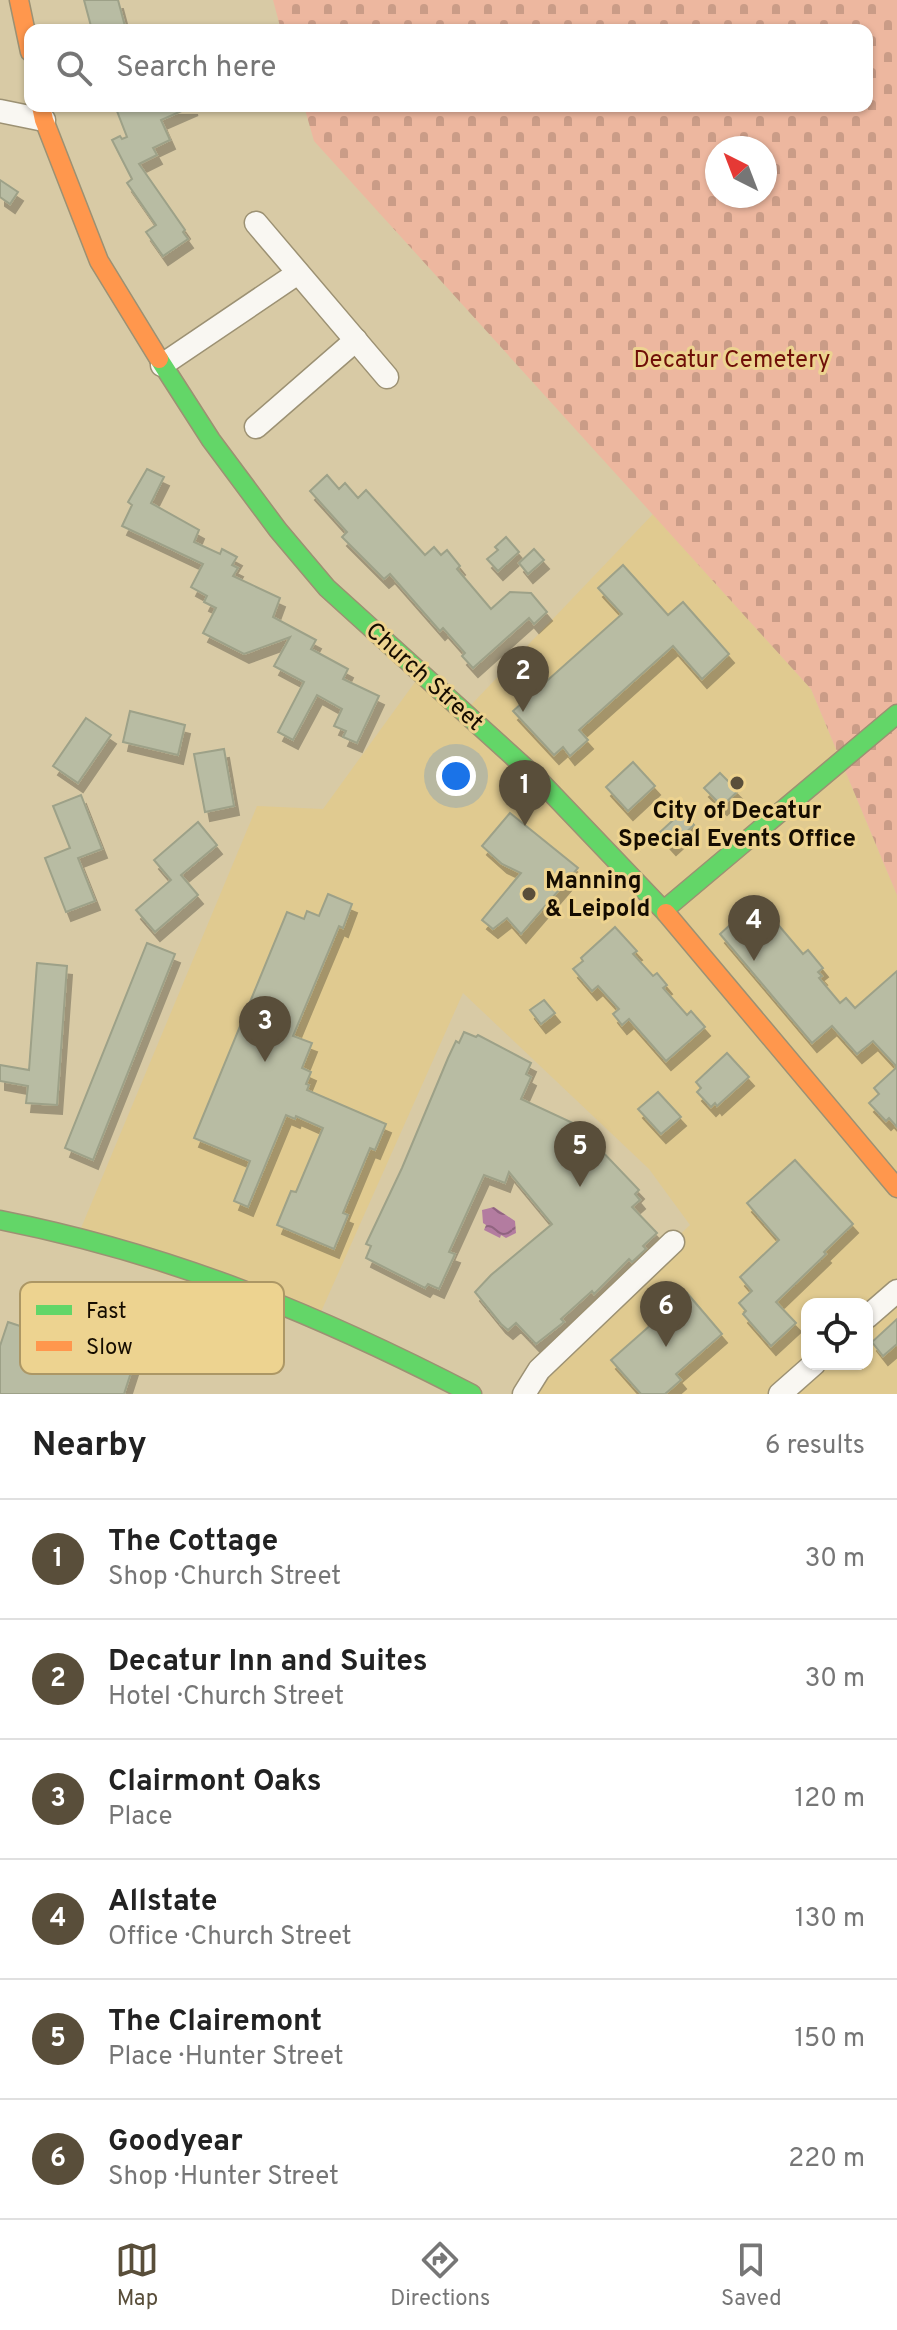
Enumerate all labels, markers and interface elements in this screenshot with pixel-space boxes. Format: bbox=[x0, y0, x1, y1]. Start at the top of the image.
search box bbox=[24, 24, 873, 112]
icon: search bbox=[52, 46, 96, 90]
text: Search here bbox=[116, 50, 276, 87]
north arrow bbox=[705, 136, 777, 208]
park label: Decatur Cemetery bbox=[633, 346, 831, 376]
street label: Church Street bbox=[358, 617, 489, 738]
pin: 2 bbox=[497, 646, 549, 712]
your location bbox=[436, 756, 476, 796]
pin: 1 bbox=[499, 760, 551, 826]
marker: City of Decatur Special Events Office bbox=[728, 774, 746, 792]
place label: City of Decatur Special Events Office bbox=[618, 797, 856, 855]
place label: Manning & Leipold bbox=[545, 867, 650, 925]
marker: Manning & Leipold bbox=[520, 885, 538, 903]
pin: 4 bbox=[728, 895, 780, 961]
pin: 3 bbox=[239, 996, 291, 1062]
pin: 5 bbox=[554, 1121, 606, 1187]
pin: 6 bbox=[640, 1281, 692, 1347]
legend bbox=[20, 1282, 284, 1374]
map controls bbox=[801, 1298, 873, 1370]
button: locate bbox=[801, 1298, 873, 1370]
text: Fast bbox=[86, 1299, 127, 1326]
text: Slow bbox=[86, 1335, 133, 1362]
text: Nearby bbox=[32, 1425, 147, 1468]
text: 6 results bbox=[765, 1430, 865, 1463]
text: The Cottage bbox=[108, 1524, 278, 1561]
text: 1 bbox=[53, 1543, 63, 1576]
text: 30 m bbox=[805, 1543, 865, 1576]
text: Shop · Church Street bbox=[108, 1561, 341, 1594]
text: Decatur Inn and Suites bbox=[108, 1644, 428, 1681]
text: 2 bbox=[50, 1663, 66, 1696]
text: 30 m bbox=[805, 1663, 865, 1696]
text: Hotel · Church Street bbox=[108, 1681, 344, 1714]
text: Clairmont Oaks bbox=[108, 1764, 322, 1801]
text: 3 bbox=[50, 1783, 66, 1816]
text: 120 m bbox=[795, 1783, 865, 1816]
text: Place bbox=[108, 1801, 172, 1834]
text: Allstate bbox=[108, 1884, 218, 1921]
text: 4 bbox=[50, 1903, 66, 1936]
text: 130 m bbox=[795, 1903, 865, 1936]
text: Office · Church Street bbox=[108, 1921, 352, 1954]
text: The Clairemont bbox=[108, 2004, 322, 2041]
text: 5 bbox=[50, 2023, 66, 2056]
text: 150 m bbox=[794, 2023, 865, 2056]
text: Place · Hunter Street bbox=[108, 2041, 344, 2074]
text: Goodyear bbox=[108, 2124, 243, 2161]
text: 6 bbox=[50, 2143, 66, 2176]
text: 220 m bbox=[788, 2143, 865, 2176]
text: Shop · Hunter Street bbox=[108, 2161, 339, 2194]
tab: Map bbox=[115, 2238, 159, 2313]
tab: Directions bbox=[390, 2238, 490, 2313]
tab: Saved bbox=[721, 2238, 782, 2313]

